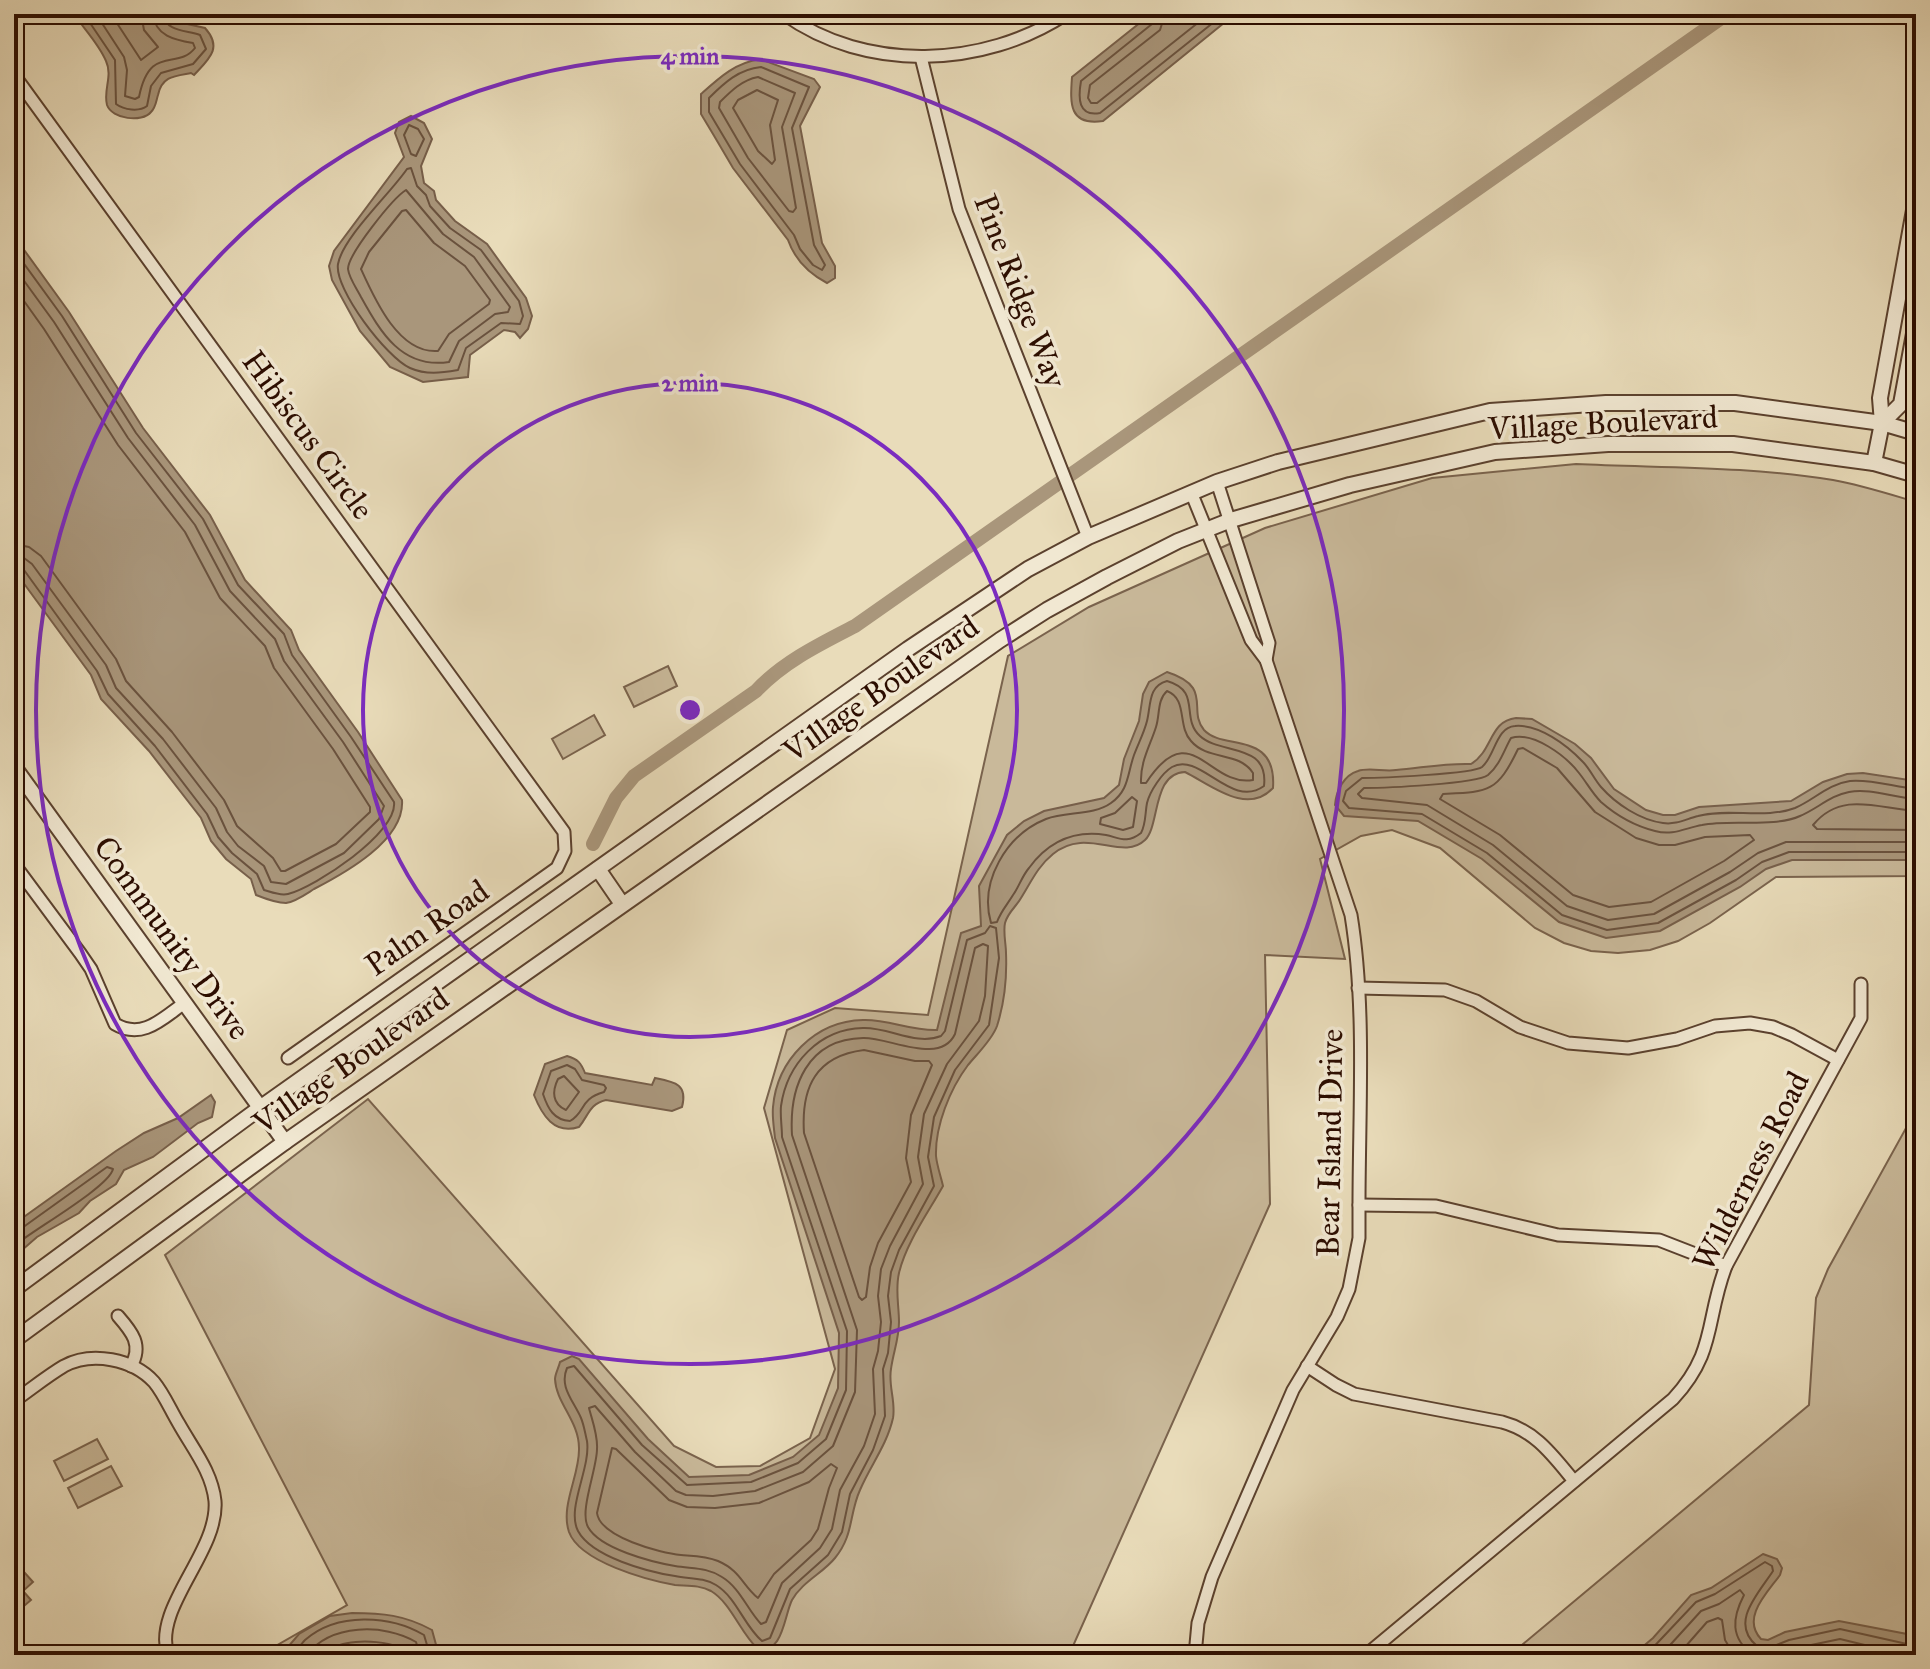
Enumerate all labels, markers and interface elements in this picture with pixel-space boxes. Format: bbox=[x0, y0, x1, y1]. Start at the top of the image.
text: 4 min bbox=[661, 41, 719, 71]
street label: Pine Ridge Way bbox=[965, 189, 1075, 394]
street label: Hibiscus Circle bbox=[234, 343, 382, 527]
text: 2 min bbox=[662, 368, 718, 398]
street label: Village Boulevard bbox=[1486, 398, 1719, 449]
street label: Village Boulevard bbox=[775, 607, 986, 772]
centre of rings bbox=[676, 696, 704, 724]
street label: Community Drive bbox=[85, 829, 259, 1047]
street label: Palm Road bbox=[358, 871, 496, 985]
street label: Village Boulevard bbox=[245, 979, 456, 1144]
street label: Bear Island Drive bbox=[1309, 1028, 1351, 1258]
street label: Wilderness Road bbox=[1684, 1065, 1818, 1277]

